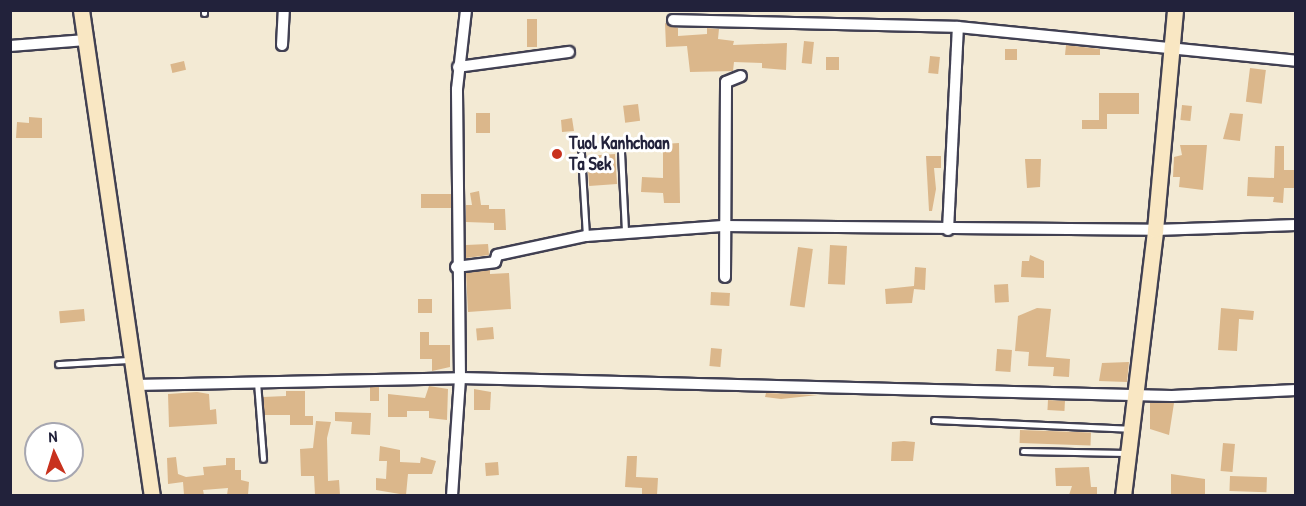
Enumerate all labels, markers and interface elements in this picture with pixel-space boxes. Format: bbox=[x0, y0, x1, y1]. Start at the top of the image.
place label: Tuol Kanhchoan Ta Sek bbox=[569, 133, 670, 176]
marker: Tuol Kanhchoan Ta Sek bbox=[550, 147, 564, 161]
north arrow bbox=[24, 422, 84, 482]
text: N bbox=[48, 425, 58, 447]

